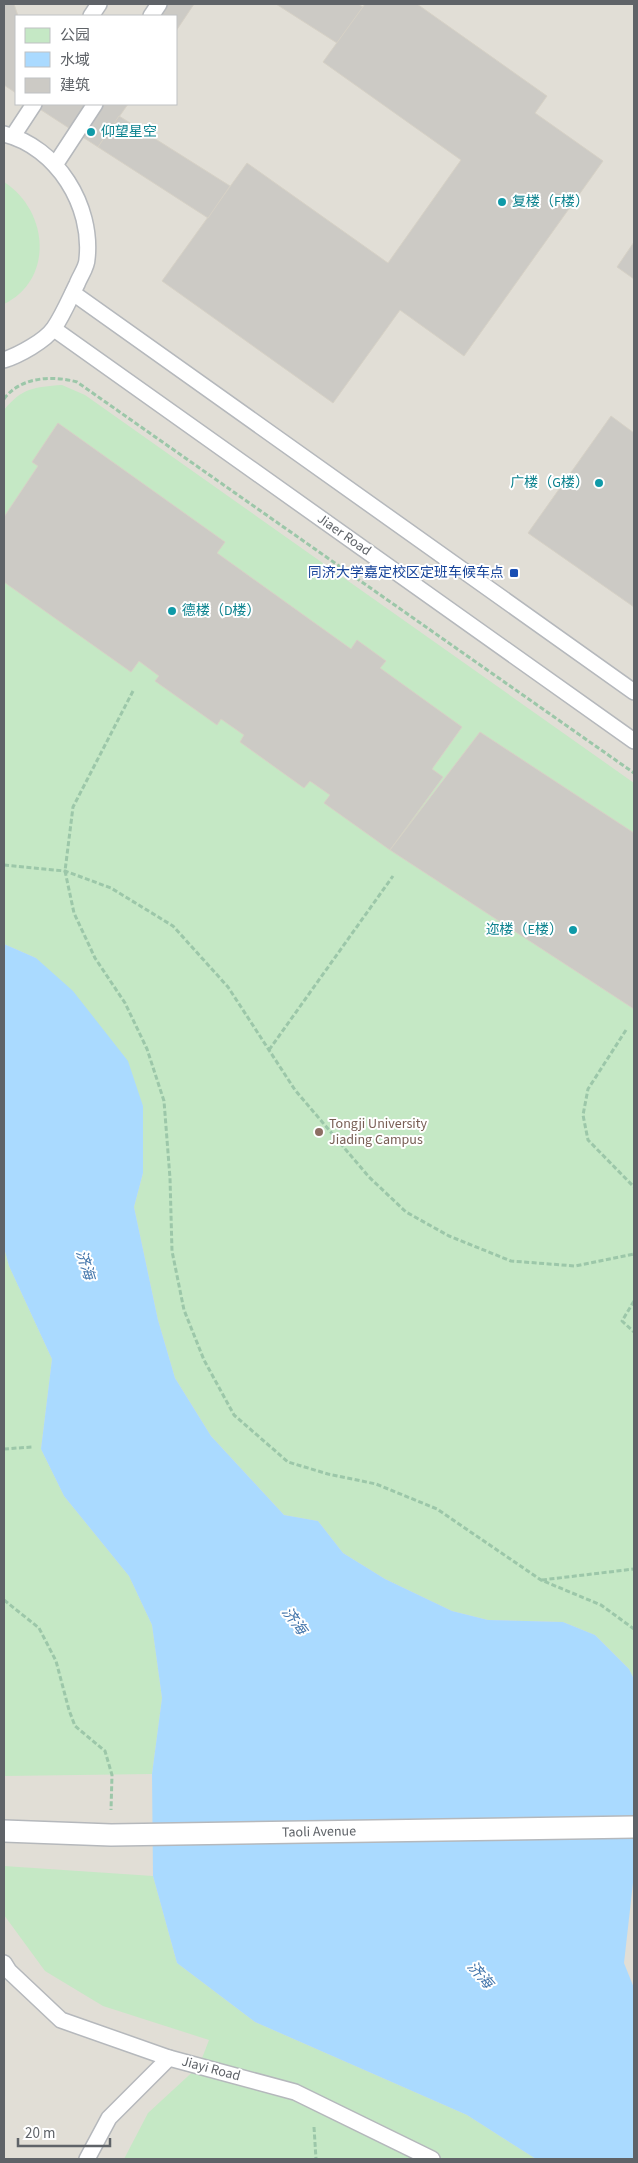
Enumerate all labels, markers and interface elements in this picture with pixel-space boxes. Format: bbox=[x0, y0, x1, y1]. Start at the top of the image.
legend bbox=[15, 15, 178, 105]
text: 公园 bbox=[60, 25, 90, 46]
text: 水域 bbox=[60, 50, 90, 71]
text: 建筑 bbox=[60, 75, 90, 96]
place label: 仰望星空 bbox=[101, 122, 157, 142]
marker: 仰望星空 bbox=[85, 126, 97, 138]
place label: 复楼（F楼） bbox=[512, 192, 589, 212]
marker: 复楼（F楼） bbox=[496, 196, 508, 208]
place label: 广楼（G楼） bbox=[510, 473, 589, 493]
marker: 广楼（G楼） bbox=[593, 477, 605, 489]
street label: Jiaer Road bbox=[313, 509, 375, 561]
place label: 同济大学嘉定校区定班车候车点 bbox=[308, 563, 504, 583]
marker: 同济大学嘉定校区定班车候车点 bbox=[508, 567, 520, 579]
place label: 德楼（D楼） bbox=[182, 601, 261, 621]
marker: 德楼（D楼） bbox=[166, 605, 178, 617]
place label: 迩楼（E楼） bbox=[486, 920, 563, 940]
marker: 迩楼（E楼） bbox=[567, 924, 579, 936]
place label: Tongji University Jiading Campus bbox=[329, 1114, 428, 1150]
marker: Tongji University Jiading Campus bbox=[313, 1126, 325, 1138]
water label: 济海 bbox=[71, 1248, 100, 1284]
water label: 济海 bbox=[277, 1603, 313, 1641]
street label: Taoli Avenue bbox=[282, 1821, 356, 1843]
water label: 济海 bbox=[462, 1957, 499, 1995]
street label: Jiayi Road bbox=[179, 2052, 243, 2086]
scale bar bbox=[18, 2116, 110, 2148]
text: 20 m bbox=[25, 2123, 55, 2144]

